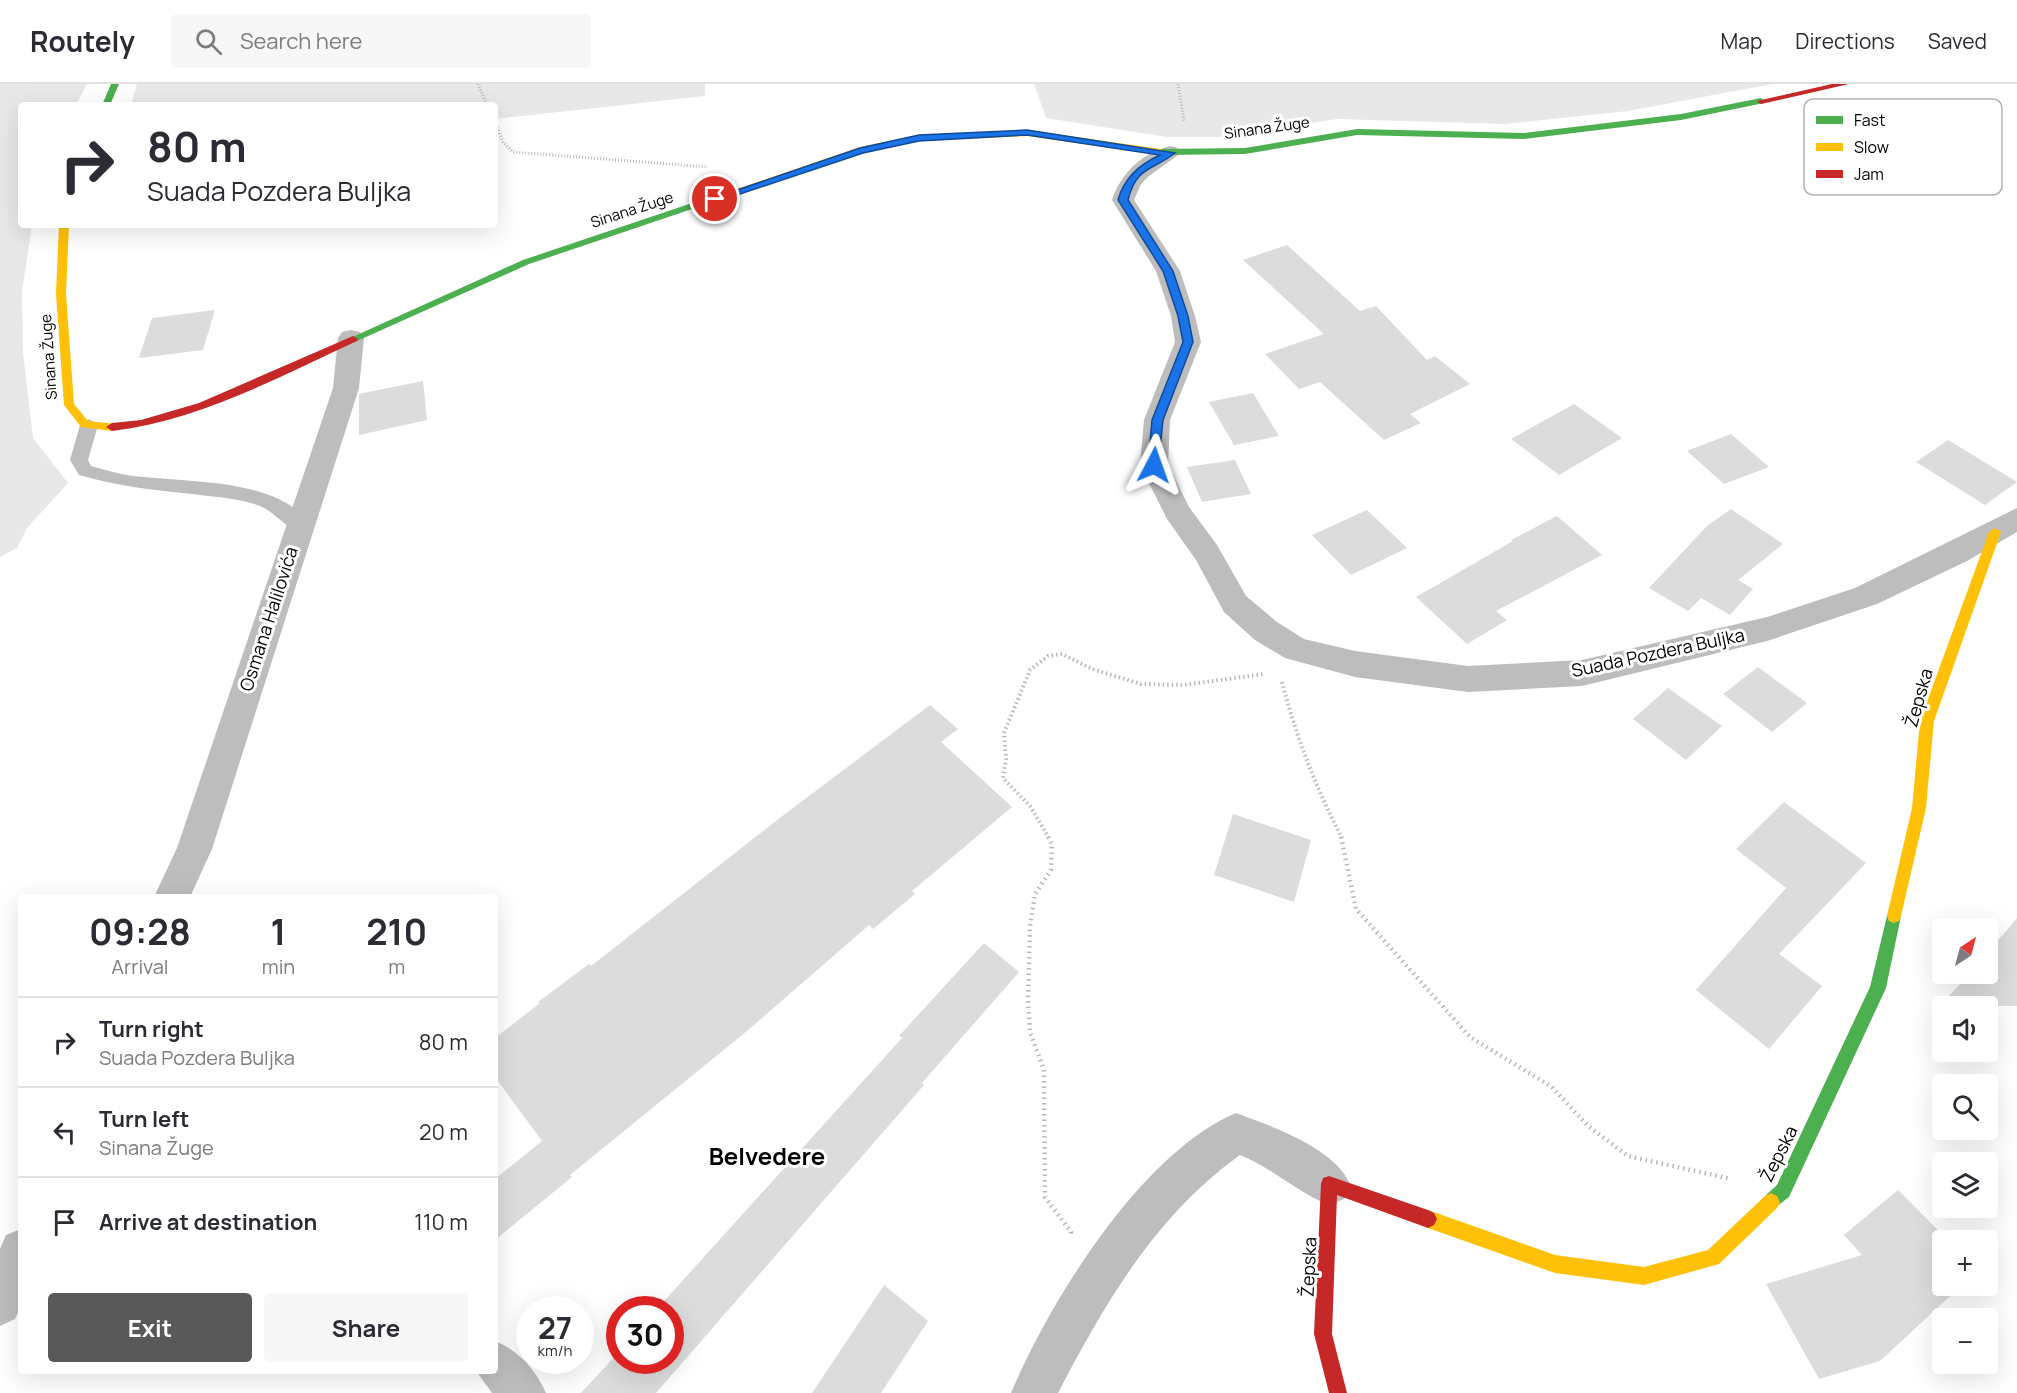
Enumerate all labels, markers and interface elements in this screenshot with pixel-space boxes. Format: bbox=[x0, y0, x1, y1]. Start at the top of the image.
search box bbox=[171, 14, 591, 68]
text: Routely bbox=[30, 22, 135, 60]
icon: search bbox=[192, 25, 225, 58]
text: Search here bbox=[240, 26, 362, 56]
text: Map bbox=[1721, 27, 1762, 55]
text: Directions bbox=[1795, 27, 1895, 55]
text: Saved bbox=[1928, 27, 1987, 55]
legend bbox=[1804, 99, 2002, 195]
text: Fast bbox=[1854, 109, 1885, 131]
street label: Sinana Žuge bbox=[1223, 111, 1311, 144]
text: 80 m bbox=[147, 117, 247, 175]
icon: right bbox=[48, 126, 126, 204]
text: Slow bbox=[1854, 136, 1889, 158]
text: Jam bbox=[1854, 163, 1884, 185]
text: Suada Pozdera Buljka bbox=[147, 172, 411, 209]
pin bbox=[689, 173, 740, 224]
icon: arrive bbox=[698, 182, 731, 215]
street label: Sinana Žuge bbox=[588, 186, 676, 233]
street label: Sinana Žuge bbox=[35, 313, 62, 401]
position arrow bbox=[1122, 433, 1186, 497]
street label: Osmana Halilovića bbox=[233, 543, 303, 694]
street label: Suada Pozdera Buljka bbox=[1569, 622, 1746, 682]
street label: Žepska bbox=[1898, 665, 1938, 730]
text: 09:28 bbox=[89, 907, 191, 956]
text: 1 bbox=[271, 907, 286, 956]
text: 210 bbox=[366, 907, 427, 956]
north arrow bbox=[1932, 918, 1998, 984]
map controls bbox=[1932, 918, 1998, 1374]
text: Arrival bbox=[111, 953, 168, 980]
text: min bbox=[262, 953, 295, 980]
text: m bbox=[388, 953, 405, 980]
button: sound bbox=[1932, 996, 1998, 1062]
text: Turn right bbox=[99, 1014, 204, 1044]
icon: right bbox=[48, 1026, 81, 1059]
text: 80 m bbox=[419, 1027, 468, 1057]
text: Suada Pozdera Buljka bbox=[99, 1044, 295, 1071]
button: search bbox=[1932, 1074, 1998, 1140]
text: Turn left bbox=[99, 1104, 189, 1134]
icon: left bbox=[48, 1116, 81, 1149]
text: 20 m bbox=[419, 1117, 468, 1147]
street label: Žepska bbox=[1754, 1121, 1802, 1186]
text: Sinana Žuge bbox=[99, 1134, 214, 1161]
district label: Belvedere bbox=[709, 1139, 825, 1172]
button: layers bbox=[1932, 1152, 1998, 1218]
icon: arrive bbox=[48, 1206, 81, 1239]
text: Arrive at destination bbox=[99, 1207, 317, 1237]
text: 110 m bbox=[414, 1207, 468, 1237]
button: + bbox=[1932, 1230, 1998, 1296]
street label: Žepska bbox=[1294, 1236, 1322, 1298]
button: Exit bbox=[48, 1293, 252, 1362]
button: Share bbox=[264, 1293, 468, 1362]
speed limit sign: 30 bbox=[606, 1296, 684, 1374]
text: 27 bbox=[538, 1307, 572, 1348]
button: − bbox=[1932, 1308, 1998, 1374]
text: km/h bbox=[538, 1340, 572, 1361]

